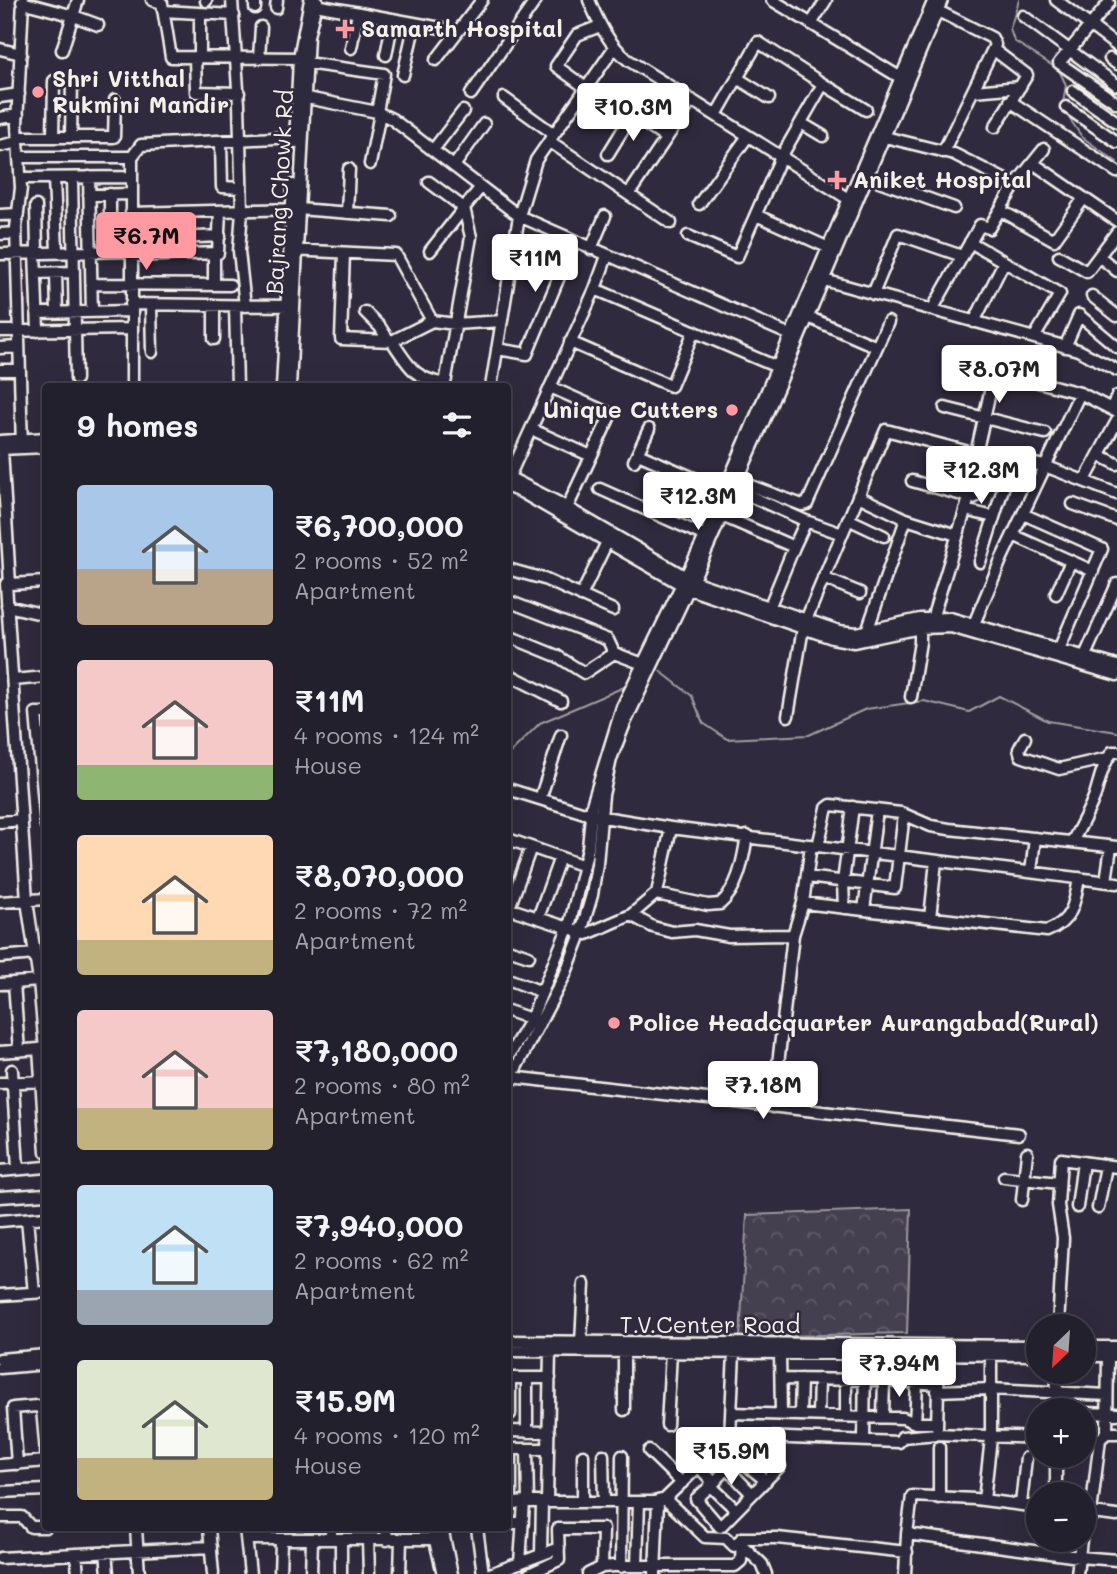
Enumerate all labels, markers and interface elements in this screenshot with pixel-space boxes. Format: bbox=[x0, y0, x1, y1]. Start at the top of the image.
place label: Samarth Hospital bbox=[361, 13, 563, 43]
marker: Samarth Hospital bbox=[335, 19, 355, 39]
place label: Shri Vitthal Rukmini Mandir bbox=[52, 63, 229, 119]
pin: ₹10.3M bbox=[576, 83, 690, 143]
marker: Shri Vitthal Rukmini Mandir bbox=[30, 84, 46, 100]
street label: Bajrang Chowk Rd bbox=[259, 89, 299, 295]
text: ₹10.3M bbox=[593, 91, 673, 121]
place label: Aniket Hospital bbox=[853, 164, 1031, 194]
marker: Aniket Hospital bbox=[827, 170, 847, 190]
pin: ₹6.7M bbox=[97, 212, 195, 272]
text: ₹6.7M bbox=[112, 220, 180, 250]
pin: ₹11M bbox=[494, 234, 576, 294]
text: ₹11M bbox=[508, 242, 562, 272]
pin: ₹8.07M bbox=[942, 346, 1056, 405]
text: ₹8.07M bbox=[958, 353, 1040, 383]
place label: Unique Cutters bbox=[543, 394, 718, 424]
marker: Unique Cutters bbox=[724, 402, 740, 418]
text: 9 homes bbox=[77, 405, 198, 445]
icon: filters bbox=[438, 406, 476, 444]
pin: ₹12.3M bbox=[924, 447, 1038, 506]
text: ₹12.3M bbox=[942, 454, 1020, 484]
pin: ₹12.3M bbox=[641, 472, 755, 532]
text: ₹12.3M bbox=[659, 480, 737, 510]
text: ₹6,700,000 bbox=[294, 505, 464, 545]
icon: home bbox=[133, 513, 217, 597]
text: 2 rooms · 52 m² bbox=[294, 545, 468, 575]
text: Apartment bbox=[294, 575, 416, 605]
text: ₹11M bbox=[294, 680, 365, 720]
icon: home bbox=[133, 688, 217, 772]
text: 4 rooms · 124 m² bbox=[294, 720, 479, 750]
text: House bbox=[294, 750, 362, 780]
text: ₹8,070,000 bbox=[294, 855, 464, 895]
icon: home bbox=[133, 863, 217, 947]
text: 2 rooms · 72 m² bbox=[294, 895, 467, 925]
text: Apartment bbox=[294, 925, 416, 955]
place label: Police Headcquarter Aurangabad(Rural) bbox=[628, 1007, 1099, 1037]
marker: Police Headcquarter Aurangabad(Rural) bbox=[606, 1015, 622, 1031]
text: ₹7,180,000 bbox=[294, 1030, 458, 1070]
icon: home bbox=[133, 1038, 217, 1122]
pin: ₹7.18M bbox=[706, 1062, 820, 1121]
text: ₹7.18M bbox=[724, 1069, 802, 1099]
text: 2 rooms · 80 m² bbox=[294, 1070, 470, 1100]
text: Apartment bbox=[294, 1100, 416, 1130]
text: ₹7,940,000 bbox=[294, 1205, 463, 1245]
icon: home bbox=[133, 1213, 217, 1297]
text: 2 rooms · 62 m² bbox=[294, 1245, 468, 1275]
text: Apartment bbox=[294, 1275, 416, 1305]
street label: T.V.Center Road bbox=[620, 1309, 800, 1339]
north arrow bbox=[1026, 1314, 1096, 1384]
map controls bbox=[1026, 1314, 1096, 1552]
pin: ₹7.94M bbox=[842, 1340, 956, 1399]
text: ₹7.94M bbox=[858, 1347, 940, 1377]
text: ₹15.9M bbox=[294, 1380, 396, 1420]
icon: home bbox=[133, 1388, 217, 1472]
button: + bbox=[1026, 1398, 1096, 1468]
text: 4 rooms · 120 m² bbox=[294, 1420, 480, 1450]
pin: ₹15.9M bbox=[674, 1428, 788, 1487]
text: ₹15.9M bbox=[692, 1435, 770, 1465]
text: House bbox=[294, 1450, 362, 1480]
button: − bbox=[1026, 1482, 1096, 1552]

